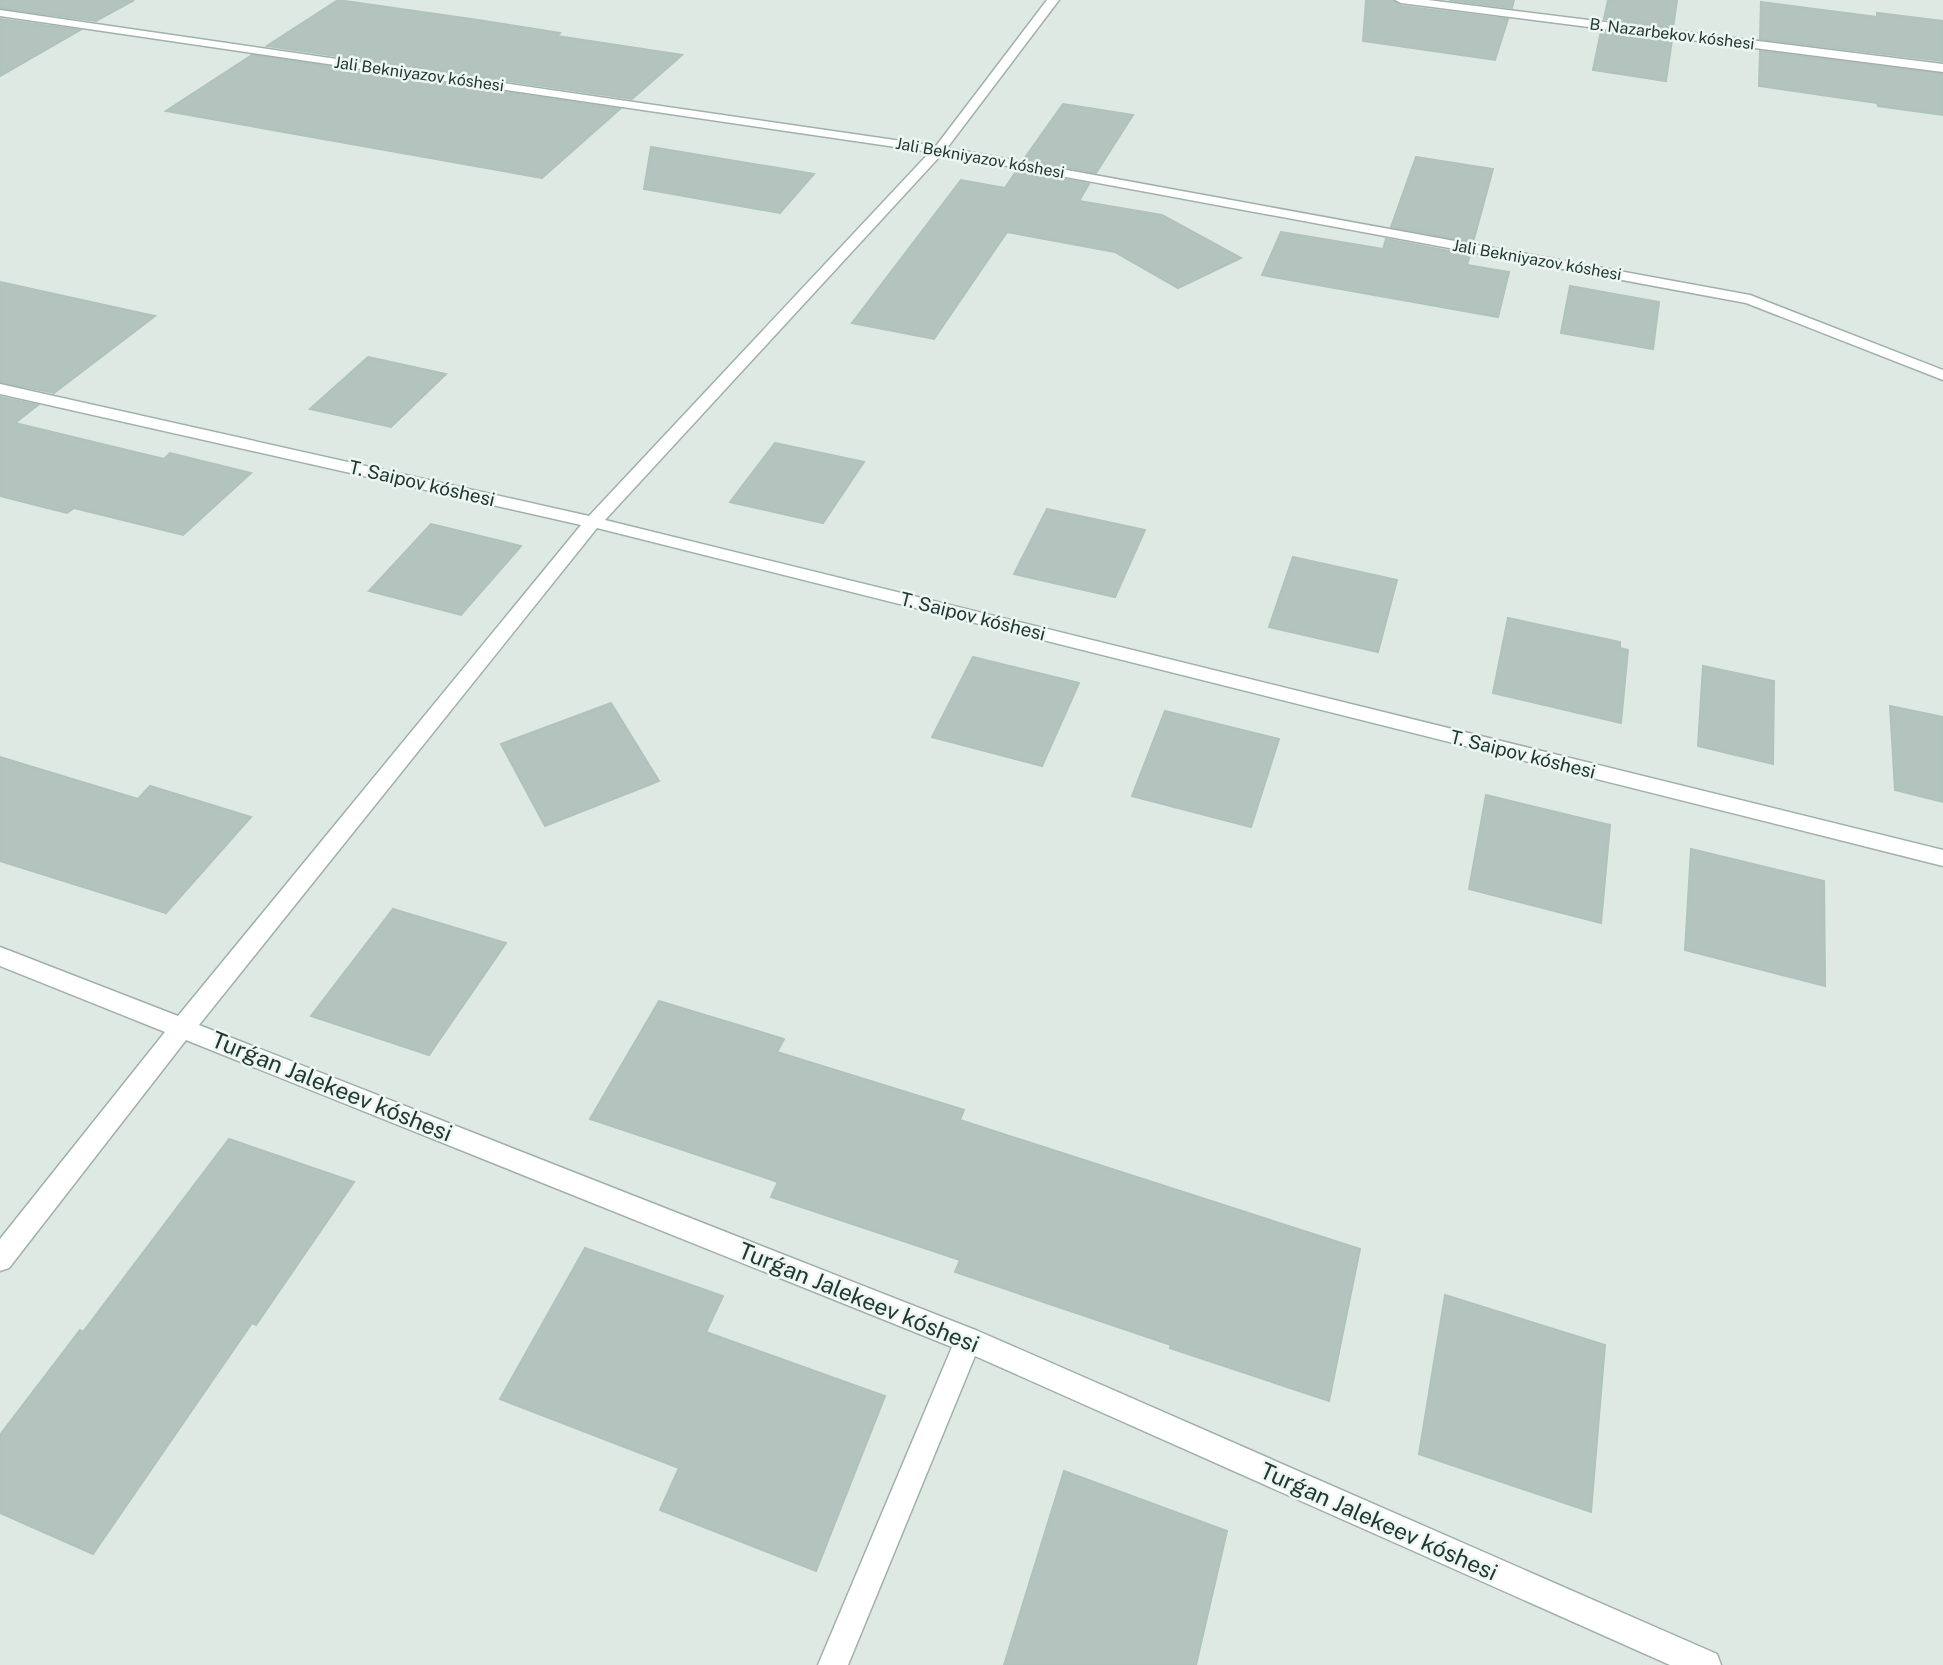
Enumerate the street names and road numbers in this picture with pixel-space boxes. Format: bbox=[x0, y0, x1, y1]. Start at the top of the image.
street label: B. Nazarbekov kóshesi bbox=[1589, 14, 1755, 54]
street label: Jali Bekniyazov kóshesi bbox=[333, 53, 505, 95]
street label: Jali Bekniyazov kóshesi bbox=[894, 134, 1066, 182]
street label: Jali Bekniyazov kóshesi bbox=[1451, 236, 1623, 284]
street label: T. Saipov kóshesi bbox=[347, 456, 497, 510]
street label: T. Saipov kóshesi bbox=[898, 587, 1048, 645]
street label: T. Saipov kóshesi bbox=[1448, 725, 1598, 783]
street label: Turǵan Jalekeev kóshesi bbox=[208, 1025, 456, 1147]
street label: Turǵan Jalekeev kóshesi bbox=[735, 1236, 983, 1358]
street label: Turǵan Jalekeev kóshesi bbox=[1256, 1456, 1502, 1586]

